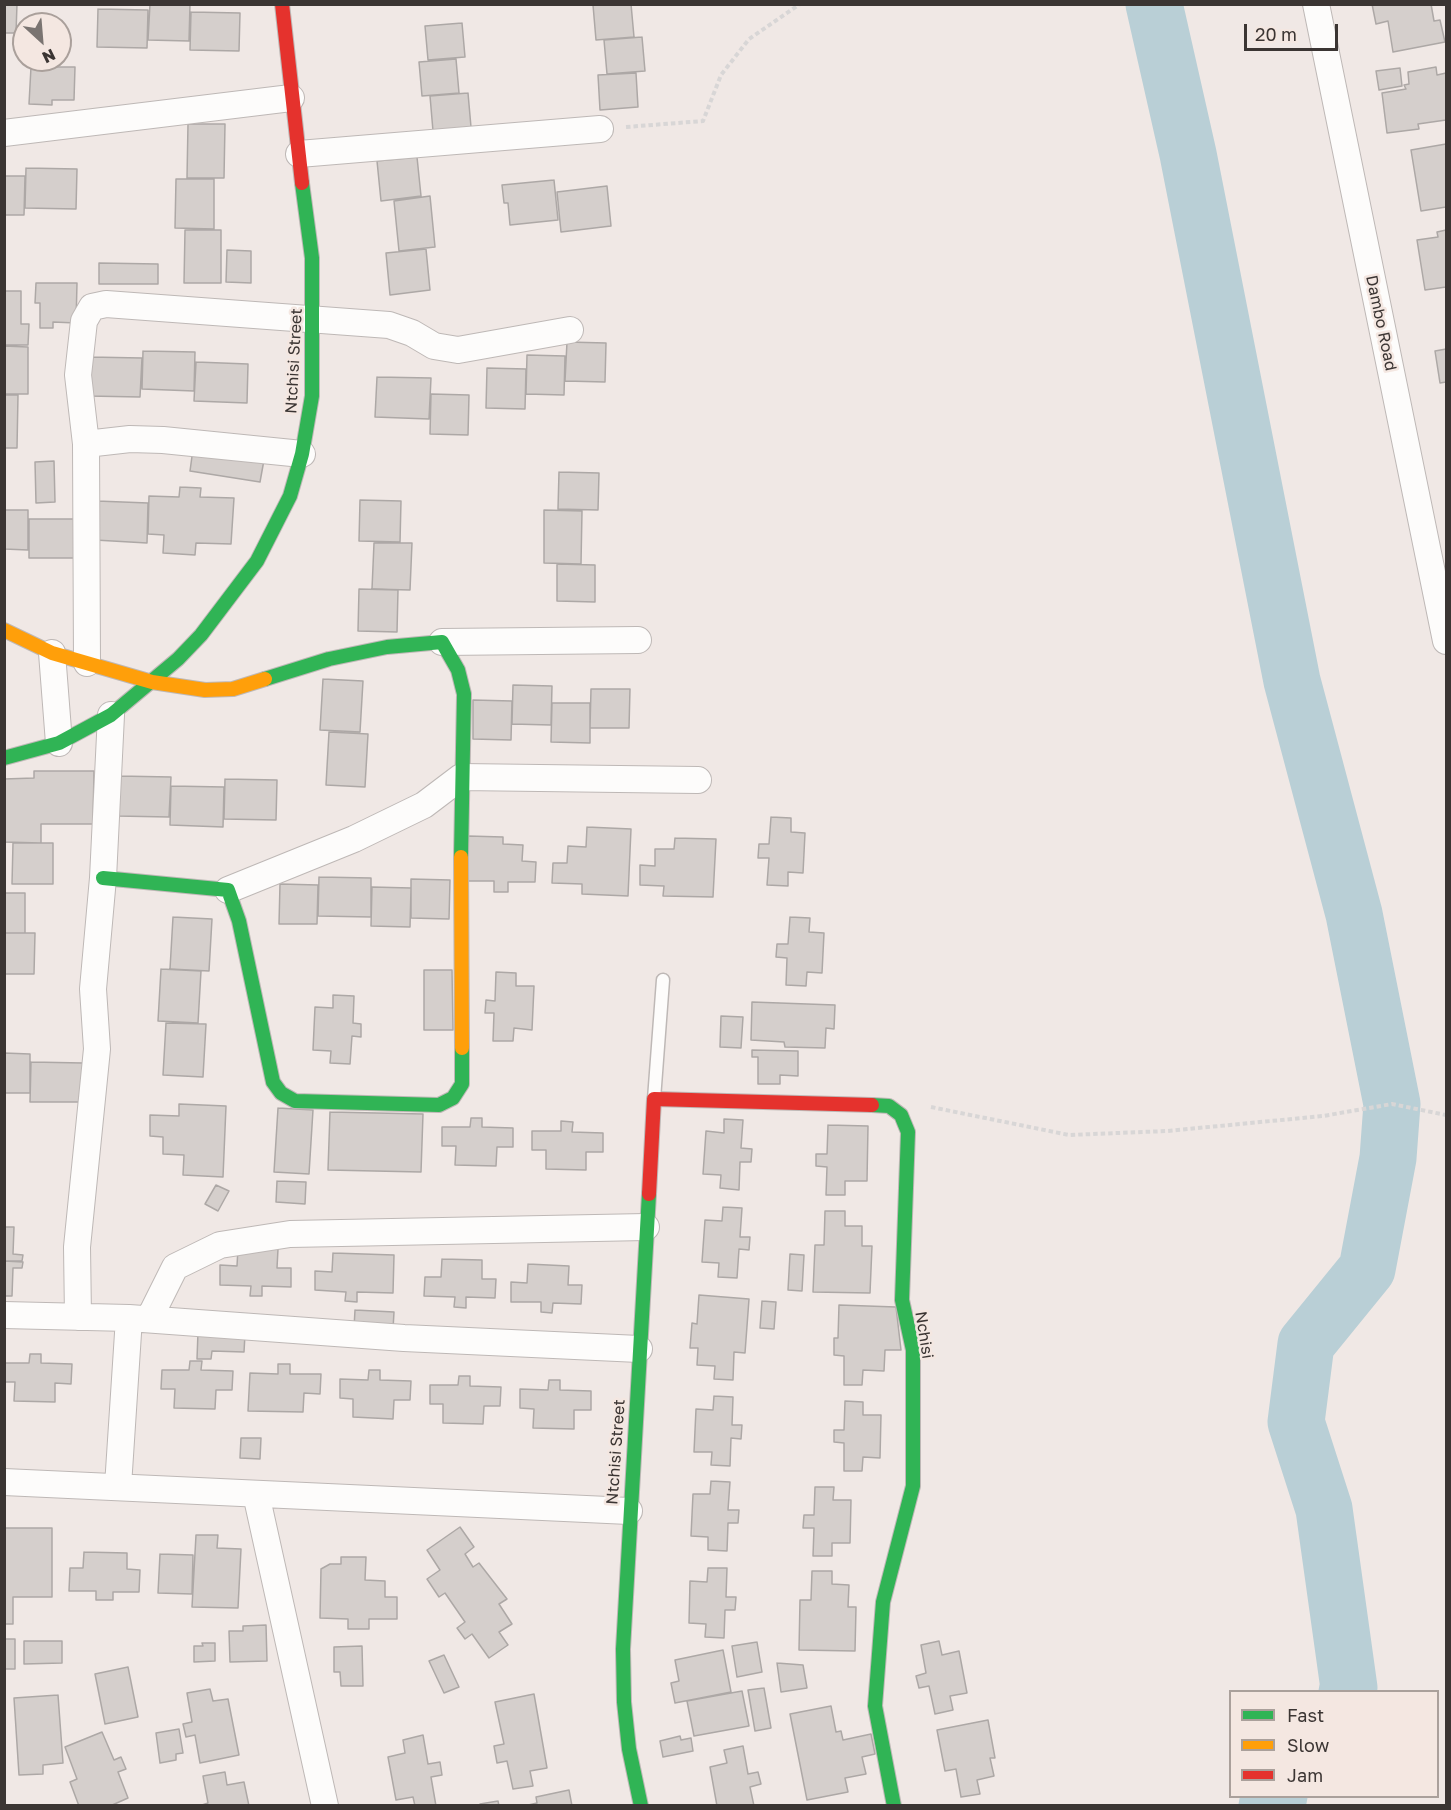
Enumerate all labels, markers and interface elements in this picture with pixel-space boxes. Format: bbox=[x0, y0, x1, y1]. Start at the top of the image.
north arrow bbox=[12, 12, 72, 72]
scale bar bbox=[1247, 12, 1342, 50]
text: 20 m bbox=[1255, 23, 1297, 45]
text: N bbox=[39, 45, 59, 68]
street label: Dambo Road bbox=[1362, 274, 1400, 372]
street label: Ntchisi Street bbox=[282, 308, 306, 414]
street label: Nchisi bbox=[911, 1310, 937, 1360]
street label: Ntchisi Street bbox=[603, 1399, 629, 1505]
legend bbox=[1229, 1690, 1439, 1798]
text: Fast bbox=[1287, 1704, 1324, 1726]
text: Slow bbox=[1287, 1734, 1329, 1756]
text: Jam bbox=[1287, 1764, 1323, 1786]

